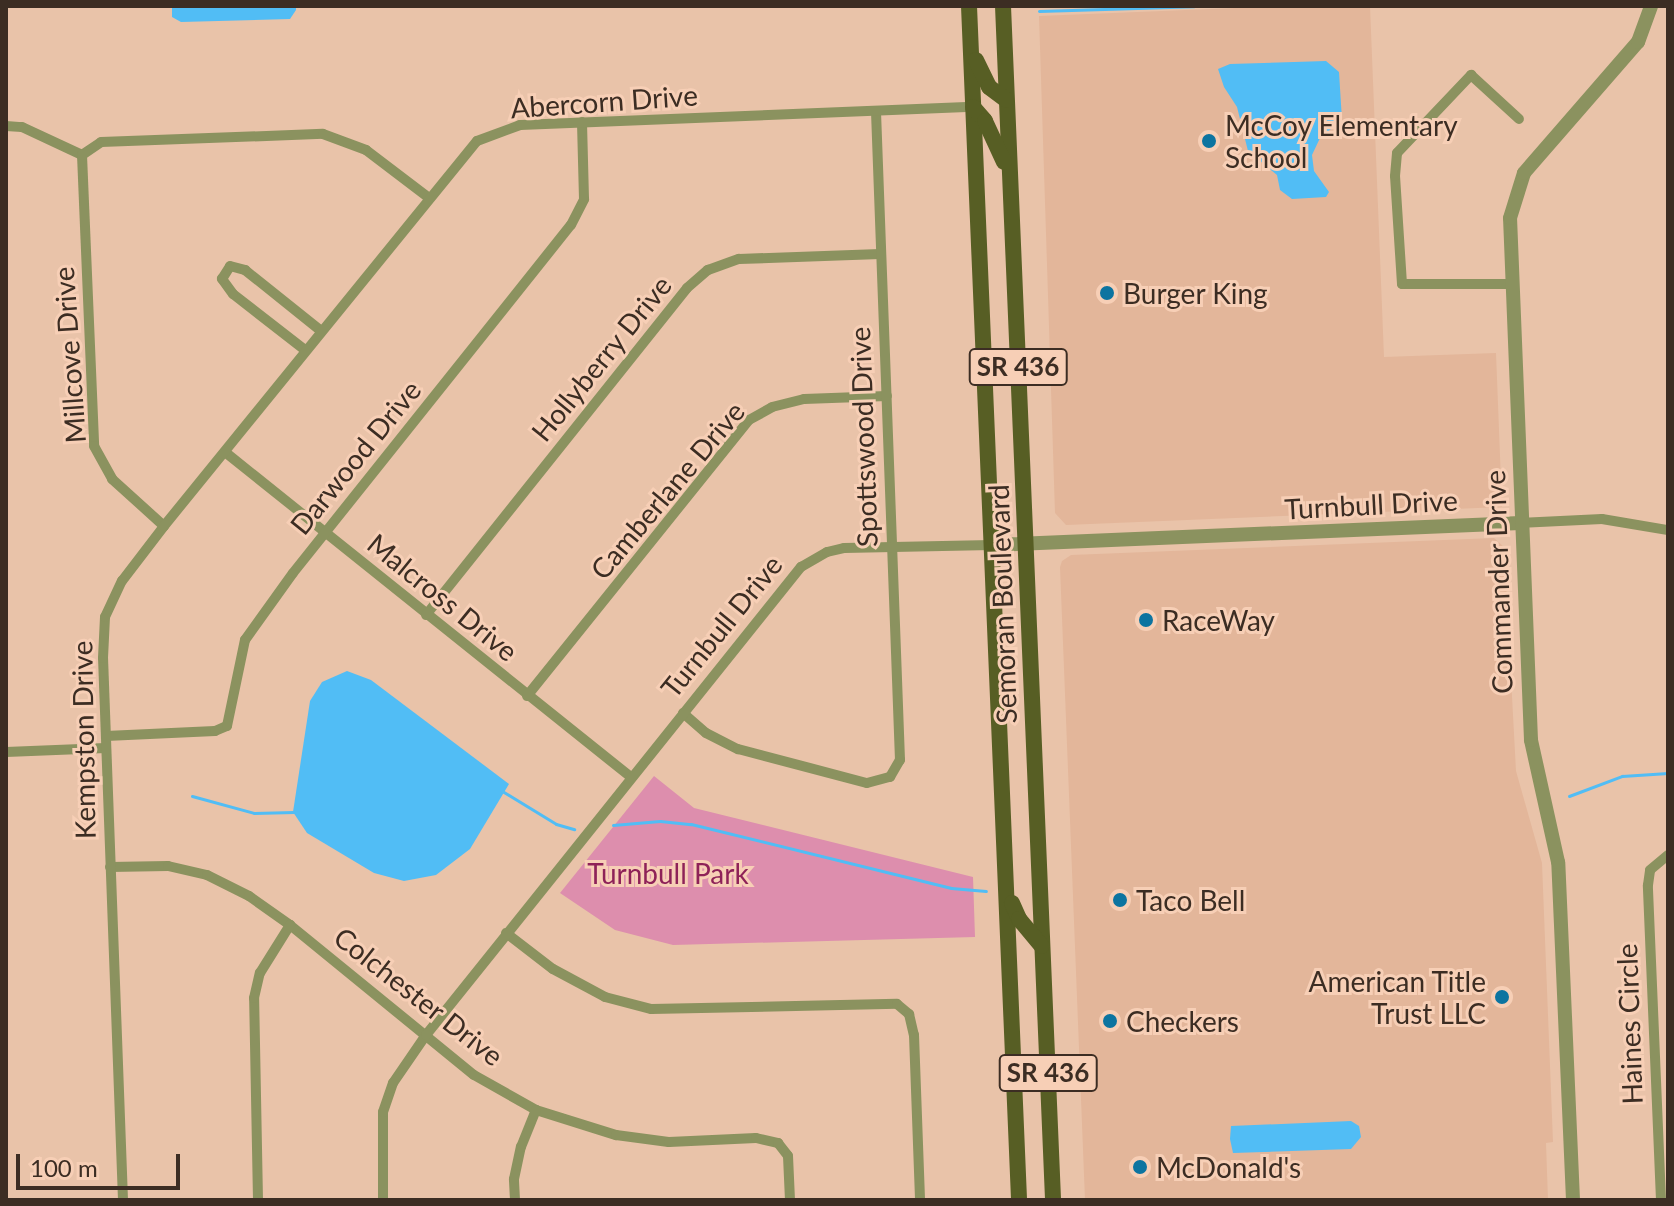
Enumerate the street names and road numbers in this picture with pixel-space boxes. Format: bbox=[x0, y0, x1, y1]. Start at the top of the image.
street label: Abercorn Drive bbox=[509, 78, 699, 124]
street label: Millcove Drive bbox=[46, 266, 92, 444]
street label: Hollyberry Drive bbox=[524, 268, 678, 448]
street label: Spottswood Drive bbox=[842, 326, 884, 548]
road number: SR 436 bbox=[968, 345, 1068, 389]
street label: Darwood Drive bbox=[283, 373, 427, 541]
street label: Camberlane Drive bbox=[583, 394, 751, 586]
street label: Commander Drive bbox=[1477, 469, 1519, 695]
street label: Turnbull Drive bbox=[1284, 483, 1458, 525]
street label: Semoran Boulevard bbox=[981, 484, 1023, 724]
street label: Malcross Drive bbox=[361, 526, 525, 668]
street label: Turnbull Drive bbox=[653, 548, 789, 704]
street label: Kempston Drive bbox=[64, 640, 102, 840]
street label: Colchester Drive bbox=[328, 919, 510, 1073]
street label: Haines Circle bbox=[1609, 943, 1649, 1105]
road number: SR 436 bbox=[998, 1051, 1098, 1095]

